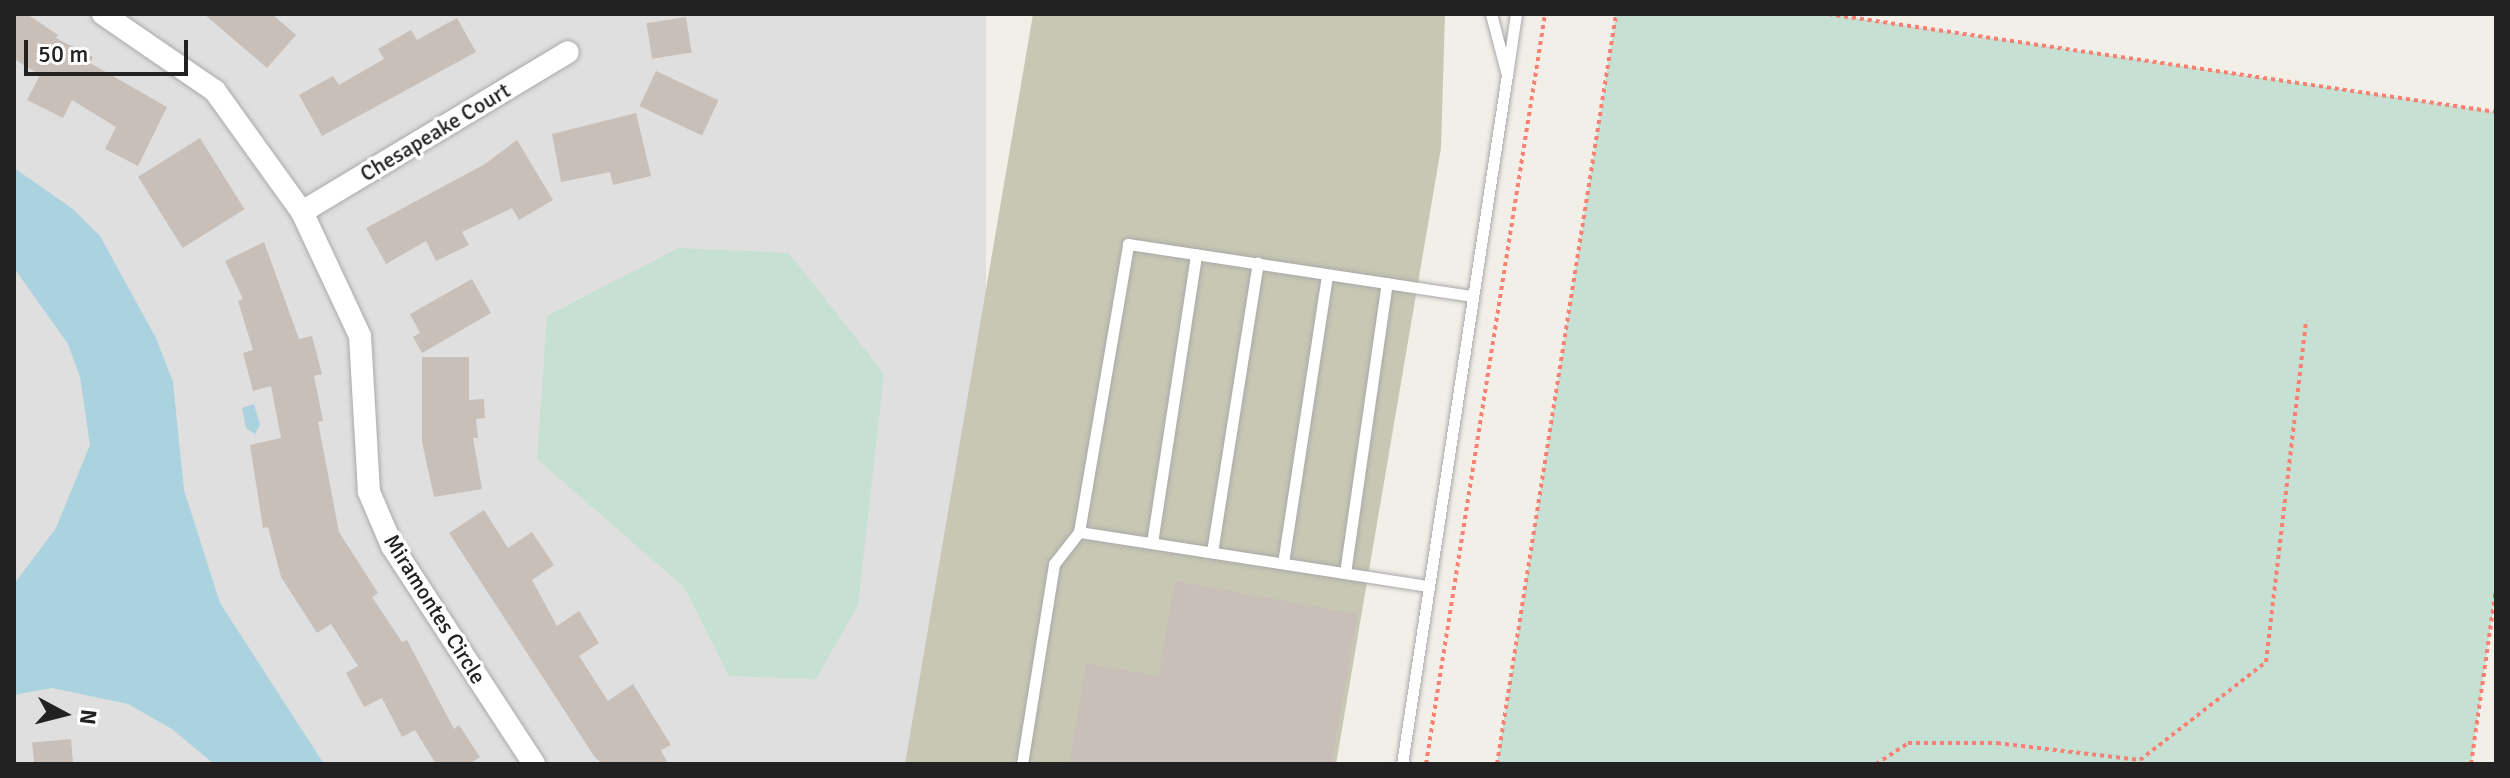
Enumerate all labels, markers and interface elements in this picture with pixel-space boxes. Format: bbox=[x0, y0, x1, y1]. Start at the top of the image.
scale bar bbox=[28, 24, 192, 74]
text: 50 m bbox=[38, 39, 88, 69]
street label: Chesapeake Court bbox=[355, 77, 515, 187]
street label: Miramontes Circle bbox=[378, 529, 492, 689]
north arrow bbox=[24, 674, 104, 754]
text: N bbox=[74, 708, 103, 726]

